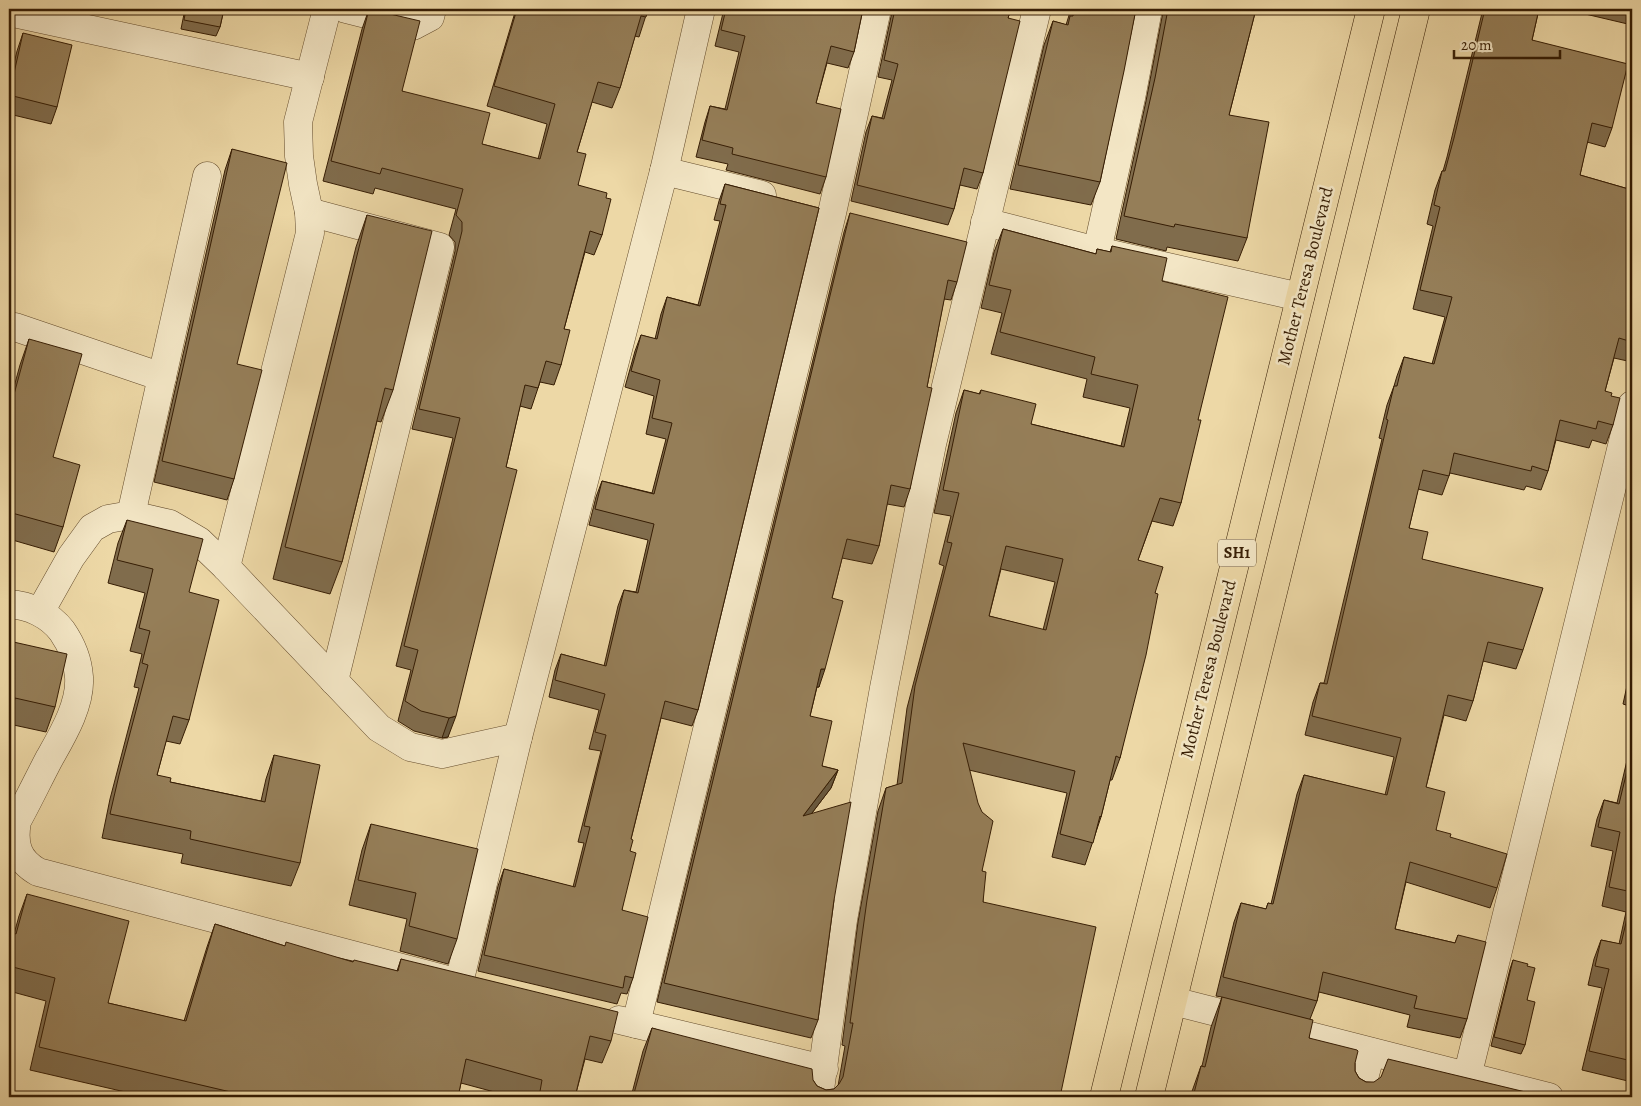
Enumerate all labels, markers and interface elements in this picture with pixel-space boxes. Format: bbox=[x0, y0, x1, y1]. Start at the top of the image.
scale bar bbox=[1454, 28, 1560, 60]
text: 20 m bbox=[1461, 35, 1492, 55]
street label: Mother Teresa Boulevard bbox=[1271, 184, 1339, 368]
road number: SH1 bbox=[1218, 540, 1256, 566]
street label: Mother Teresa Boulevard bbox=[1174, 577, 1242, 761]

